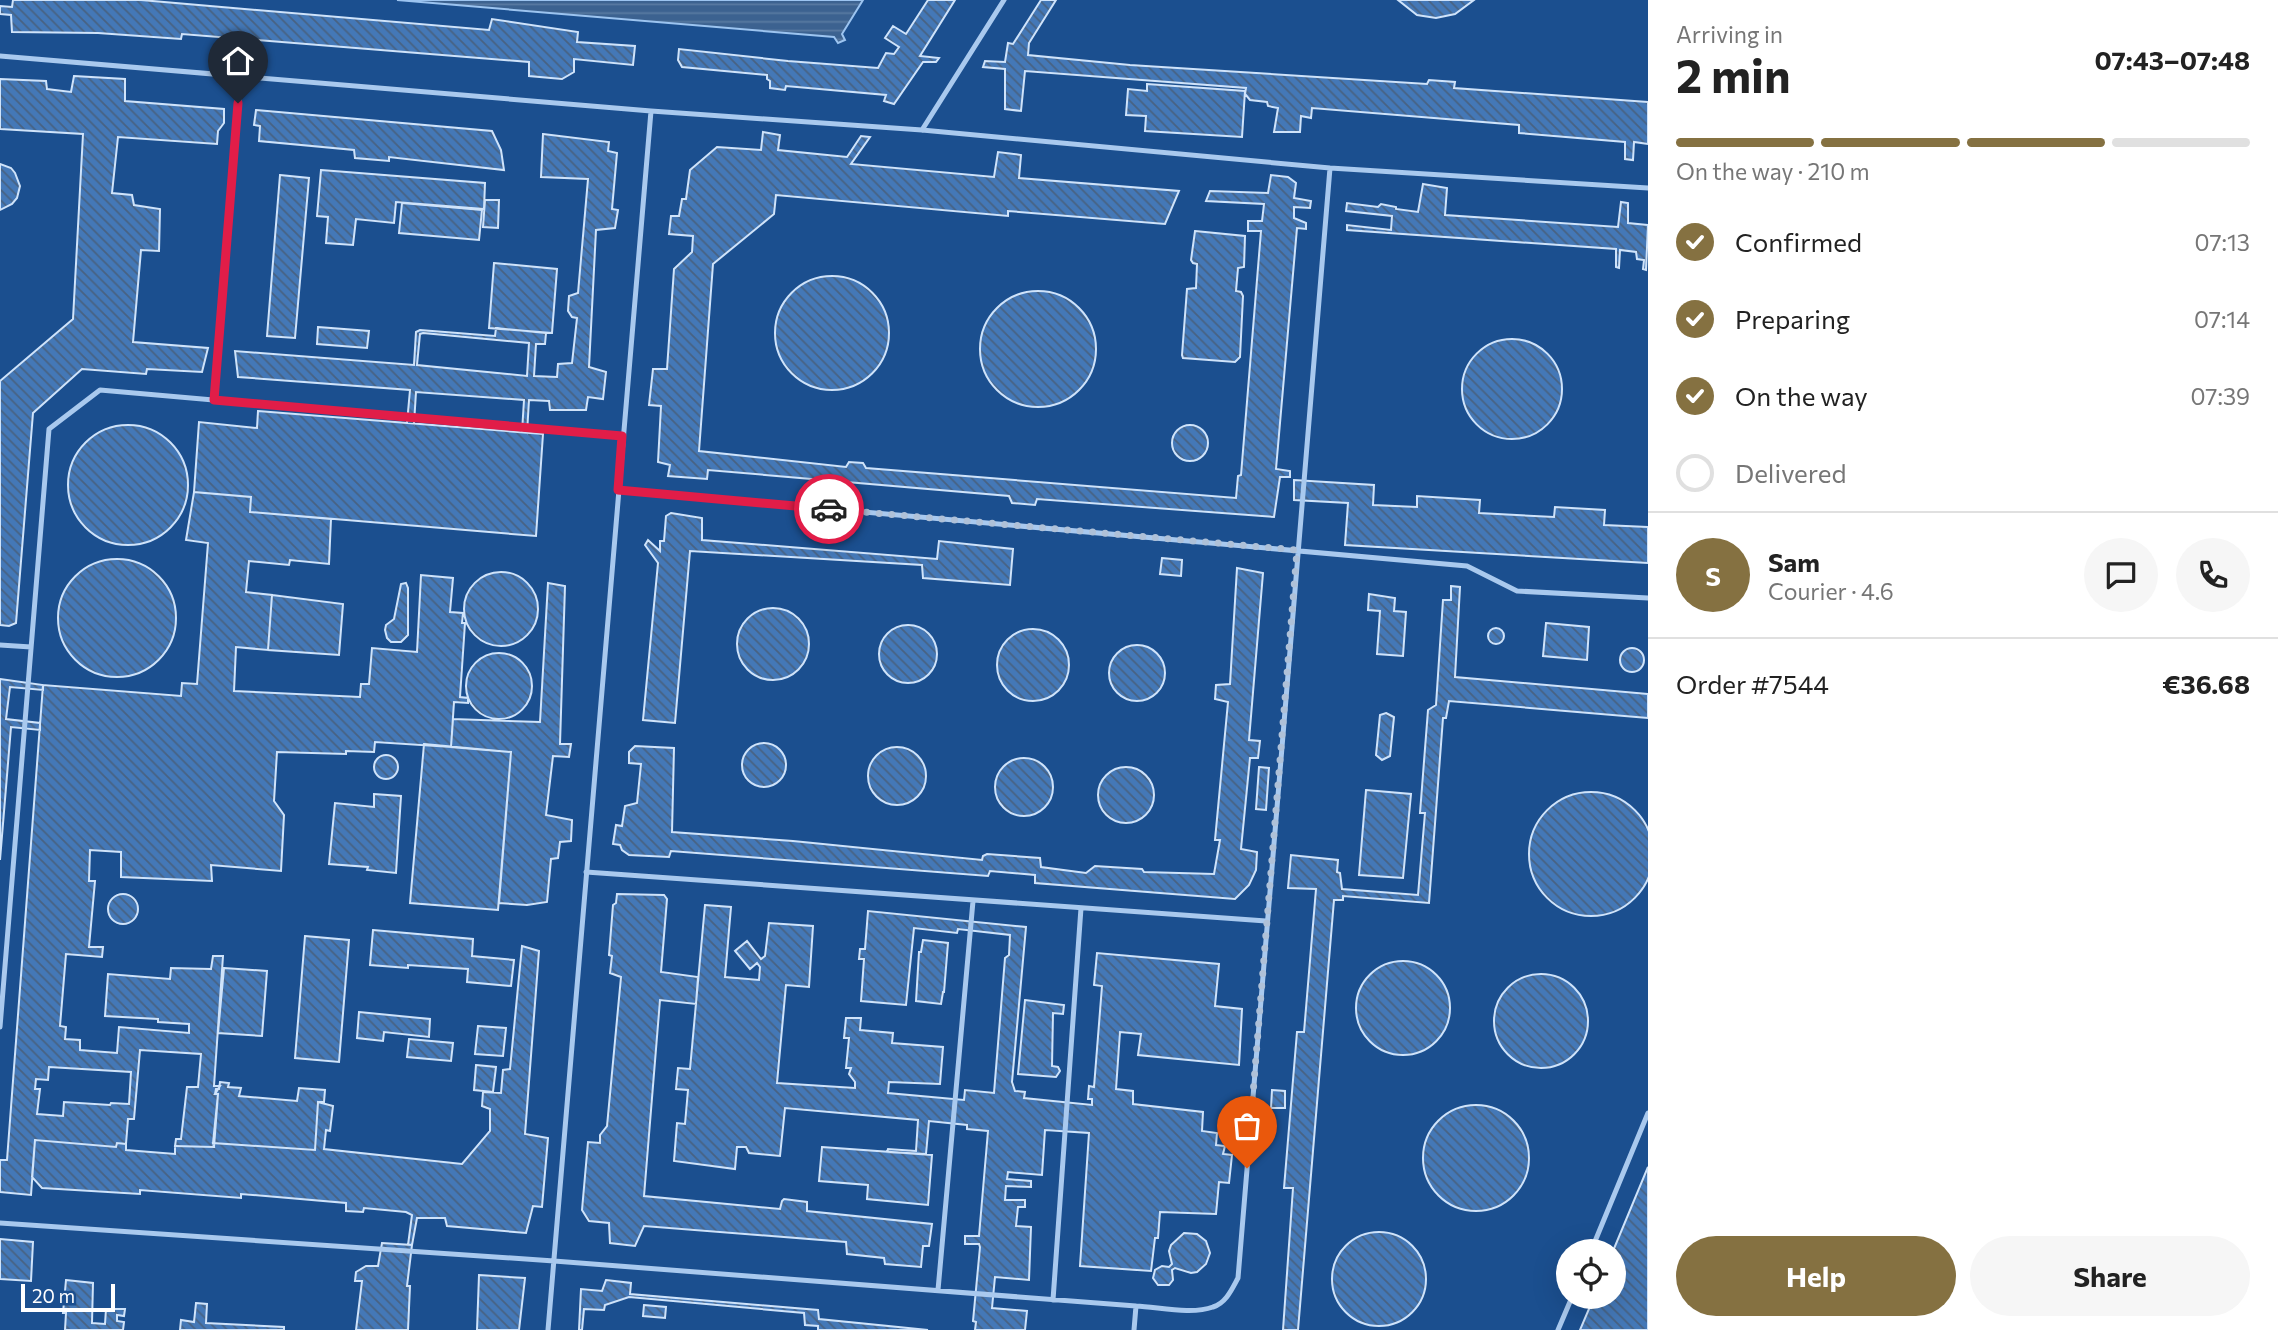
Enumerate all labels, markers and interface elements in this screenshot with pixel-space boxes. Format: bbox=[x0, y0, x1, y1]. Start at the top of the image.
text: Arriving in bbox=[1676, 20, 1783, 48]
pin bbox=[208, 31, 268, 103]
icon: home bbox=[219, 42, 257, 80]
text: 07:43–07:48 bbox=[2095, 44, 2250, 75]
text: 2 min bbox=[1676, 46, 1791, 102]
text: On the way · 210 m bbox=[1676, 157, 1870, 185]
icon: check bbox=[1676, 223, 1714, 261]
text: Confirmed bbox=[1735, 226, 1862, 257]
text: 07:13 bbox=[2195, 228, 2250, 256]
icon: check bbox=[1676, 300, 1714, 338]
text: Preparing bbox=[1735, 303, 1850, 334]
text: 07:14 bbox=[2194, 305, 2250, 333]
icon: check bbox=[1676, 377, 1714, 415]
text: On the way bbox=[1735, 380, 1868, 411]
text: 07:39 bbox=[2190, 382, 2250, 410]
text: Delivered bbox=[1735, 457, 1846, 488]
courier bbox=[794, 474, 864, 544]
icon: car bbox=[810, 490, 848, 528]
button: chat bbox=[2084, 538, 2158, 612]
button: phone bbox=[2176, 538, 2250, 612]
text: Sam bbox=[1768, 546, 1820, 577]
text: S bbox=[1705, 560, 1721, 591]
text: Courier · 4.6 bbox=[1768, 577, 1894, 605]
text: Order #7544 bbox=[1676, 668, 1829, 699]
text: €36.68 bbox=[2162, 668, 2250, 699]
pin bbox=[1217, 1096, 1277, 1168]
icon: bag bbox=[1228, 1107, 1266, 1145]
button: Help bbox=[1676, 1236, 1956, 1316]
button: Share bbox=[1970, 1236, 2250, 1316]
map controls bbox=[1556, 1239, 1626, 1309]
button: locate bbox=[1556, 1239, 1626, 1309]
scale bar bbox=[21, 1281, 116, 1313]
text: 20 m bbox=[32, 1284, 75, 1307]

